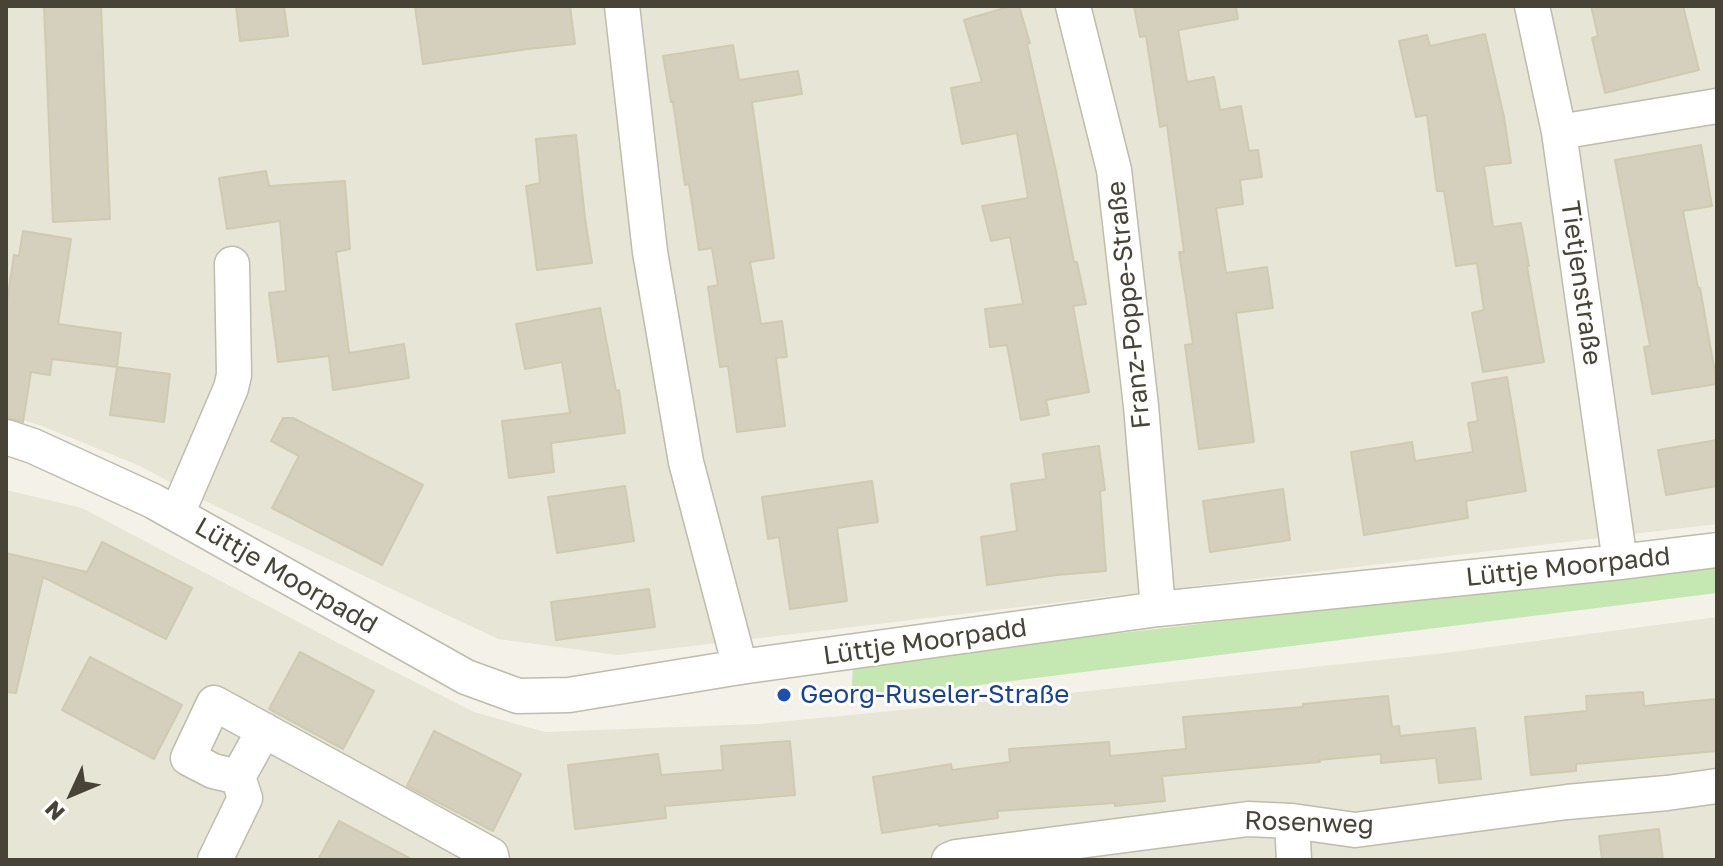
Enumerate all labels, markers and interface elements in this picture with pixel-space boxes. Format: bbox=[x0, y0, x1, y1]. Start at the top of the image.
street label: Franz-Poppe-Straße bbox=[1100, 179, 1158, 431]
street label: Tietjenstraße bbox=[1554, 199, 1608, 367]
street label: Lüttje Moorpadd bbox=[189, 511, 383, 641]
street label: Lüttje Moorpadd bbox=[1464, 541, 1672, 593]
street label: Lüttje Moorpadd bbox=[821, 612, 1029, 672]
place label: Georg-Ruseler-Straße bbox=[800, 679, 1069, 711]
marker: Georg-Ruseler-Straße bbox=[775, 686, 793, 704]
north arrow bbox=[32, 754, 112, 834]
text: N bbox=[39, 796, 70, 826]
street label: Rosenweg bbox=[1244, 805, 1374, 841]

